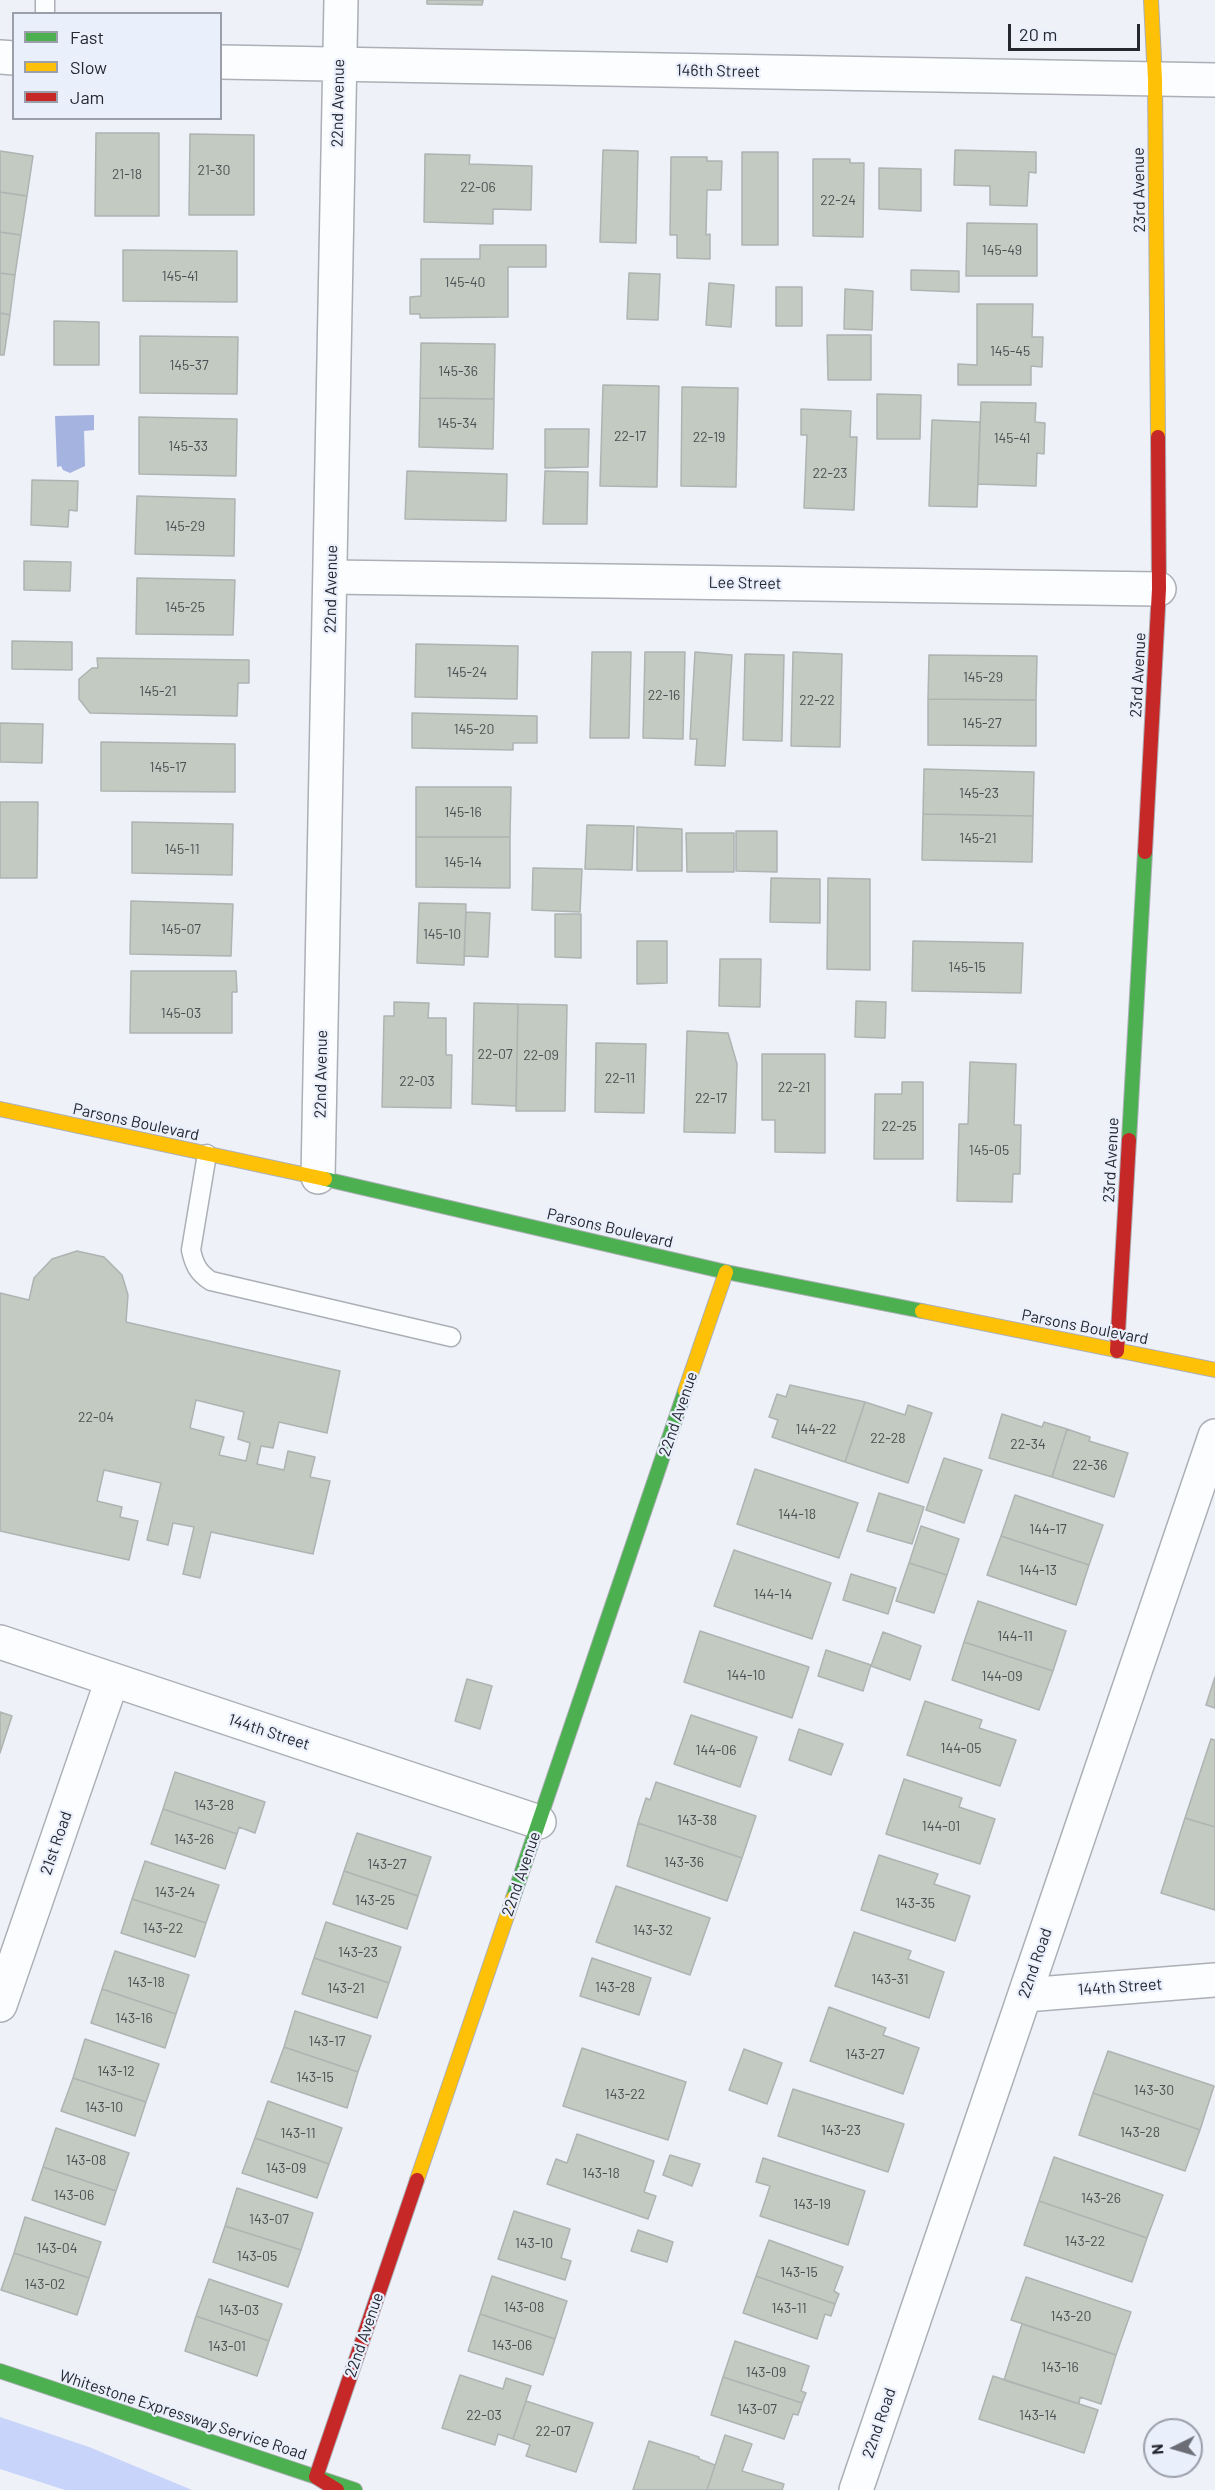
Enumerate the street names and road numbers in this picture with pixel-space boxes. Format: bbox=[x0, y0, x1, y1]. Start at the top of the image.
street label: 22nd Avenue bbox=[328, 59, 348, 147]
street label: 146th Street bbox=[676, 61, 760, 81]
street label: 23rd Avenue bbox=[1129, 147, 1149, 233]
street label: 22nd Avenue bbox=[321, 545, 341, 633]
street label: Lee Street bbox=[708, 573, 782, 593]
street label: 23rd Avenue bbox=[1126, 632, 1150, 718]
street label: 22nd Avenue bbox=[311, 1030, 331, 1118]
street label: Parsons Boulevard bbox=[71, 1099, 201, 1145]
street label: 23rd Avenue bbox=[1099, 1117, 1123, 1203]
street label: Parsons Boulevard bbox=[545, 1204, 675, 1252]
street label: Parsons Boulevard bbox=[1020, 1305, 1150, 1349]
street label: 22nd Avenue bbox=[655, 1369, 701, 1459]
street label: 144th Street bbox=[226, 1710, 312, 1754]
street label: 21st Road bbox=[36, 1809, 76, 1877]
street label: 22nd Avenue bbox=[498, 1829, 544, 1919]
street label: 22nd Road bbox=[1014, 1925, 1056, 2001]
street label: 144th Street bbox=[1077, 1974, 1163, 2000]
street label: 22nd Avenue bbox=[341, 2290, 387, 2380]
street label: Whitestone Expressway Service Road bbox=[57, 2366, 309, 2464]
street label: 22nd Road bbox=[858, 2385, 900, 2461]

